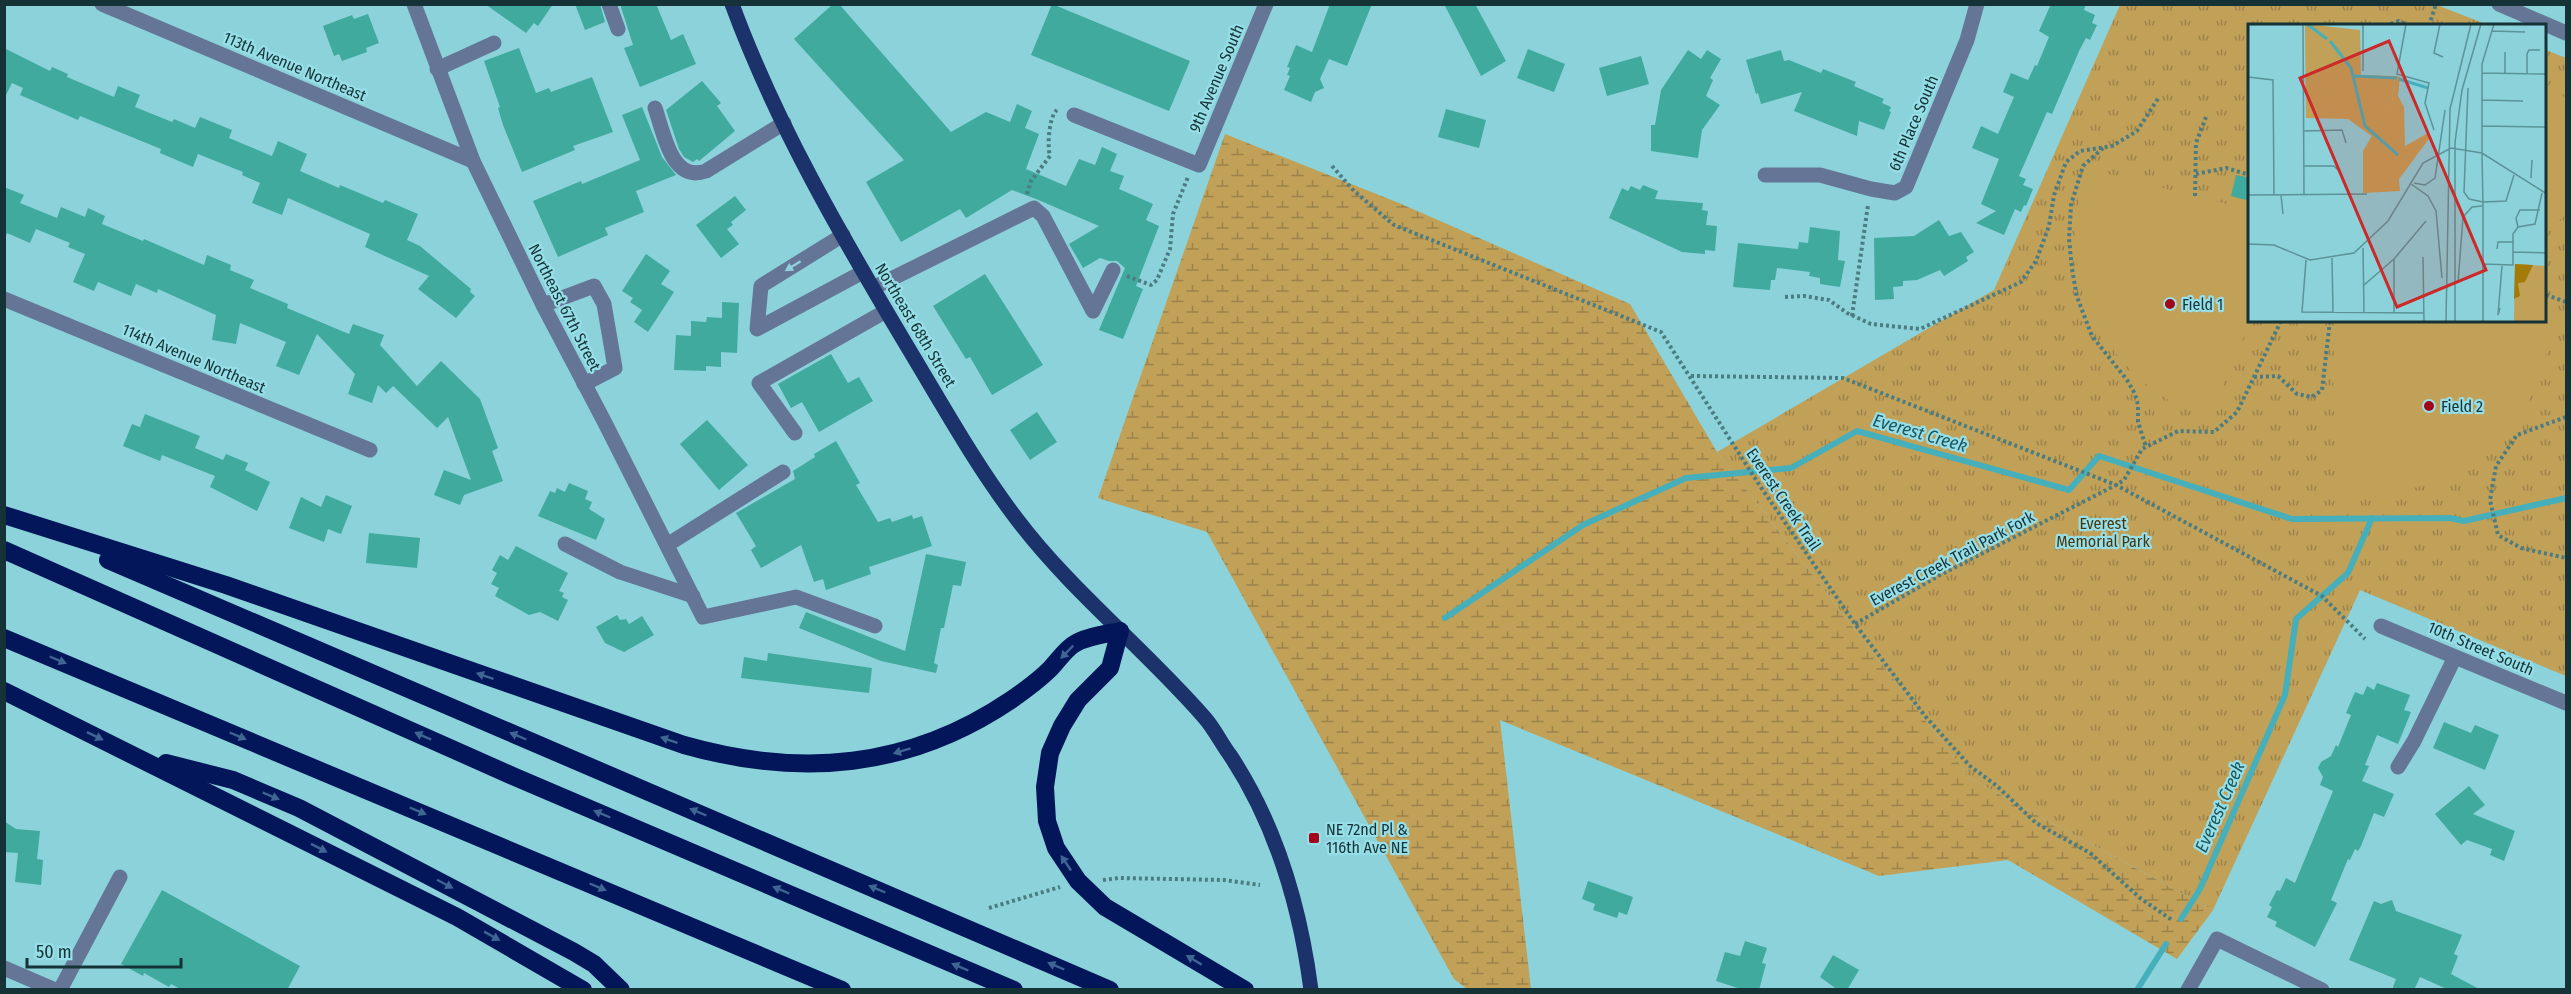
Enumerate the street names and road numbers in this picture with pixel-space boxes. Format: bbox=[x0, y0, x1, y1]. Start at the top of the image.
street label: 9th Avenue South bbox=[1185, 21, 1248, 135]
street label: 113th Avenue Northeast bbox=[220, 28, 370, 106]
street label: 6th Place South bbox=[1885, 72, 1942, 174]
street label: Northeast 67th Street bbox=[524, 241, 605, 374]
street label: Northeast 68th Street bbox=[871, 260, 961, 391]
street label: 114th Avenue Northeast bbox=[119, 320, 269, 398]
street label: Everest Creek Trail bbox=[1742, 445, 1825, 554]
street label: Everest Creek Trail Park Fork bbox=[1867, 507, 2038, 610]
street label: 10th Street South bbox=[2425, 618, 2537, 679]

